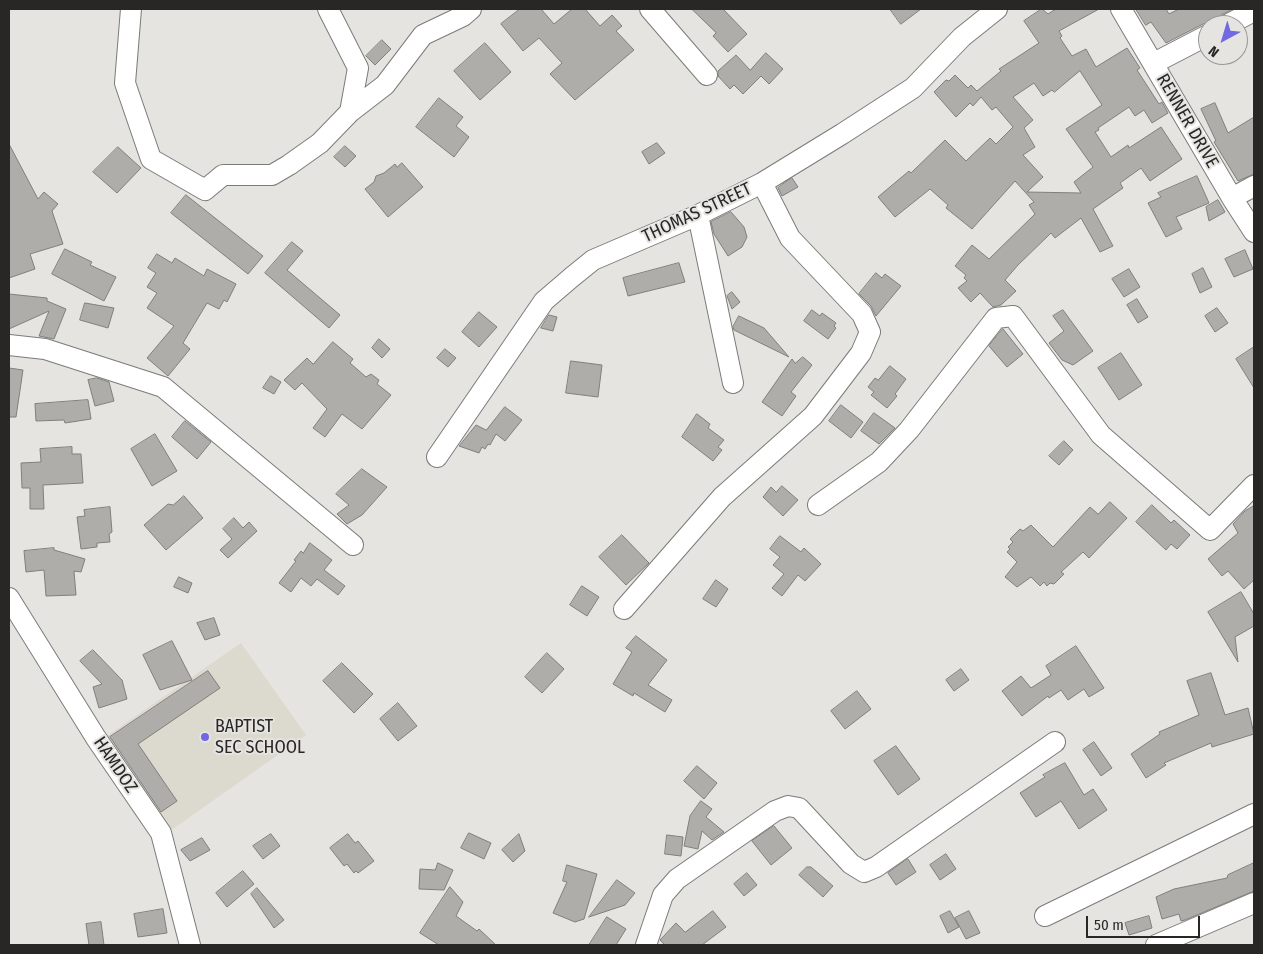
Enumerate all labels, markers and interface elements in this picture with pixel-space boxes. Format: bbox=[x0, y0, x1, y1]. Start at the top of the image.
north arrow bbox=[1198, 15, 1248, 65]
text: N bbox=[1205, 42, 1222, 61]
street label: RENNER DRIVE bbox=[1151, 70, 1223, 172]
street label: THOMAS STREET bbox=[639, 178, 755, 248]
place label: BAPTIST SEC SCHOOL bbox=[215, 716, 305, 759]
marker: BAPTIST SEC SCHOOL bbox=[199, 731, 211, 743]
street label: HAMDOZ bbox=[88, 733, 142, 797]
scale bar bbox=[1088, 906, 1202, 938]
text: 50 m bbox=[1094, 916, 1124, 934]

